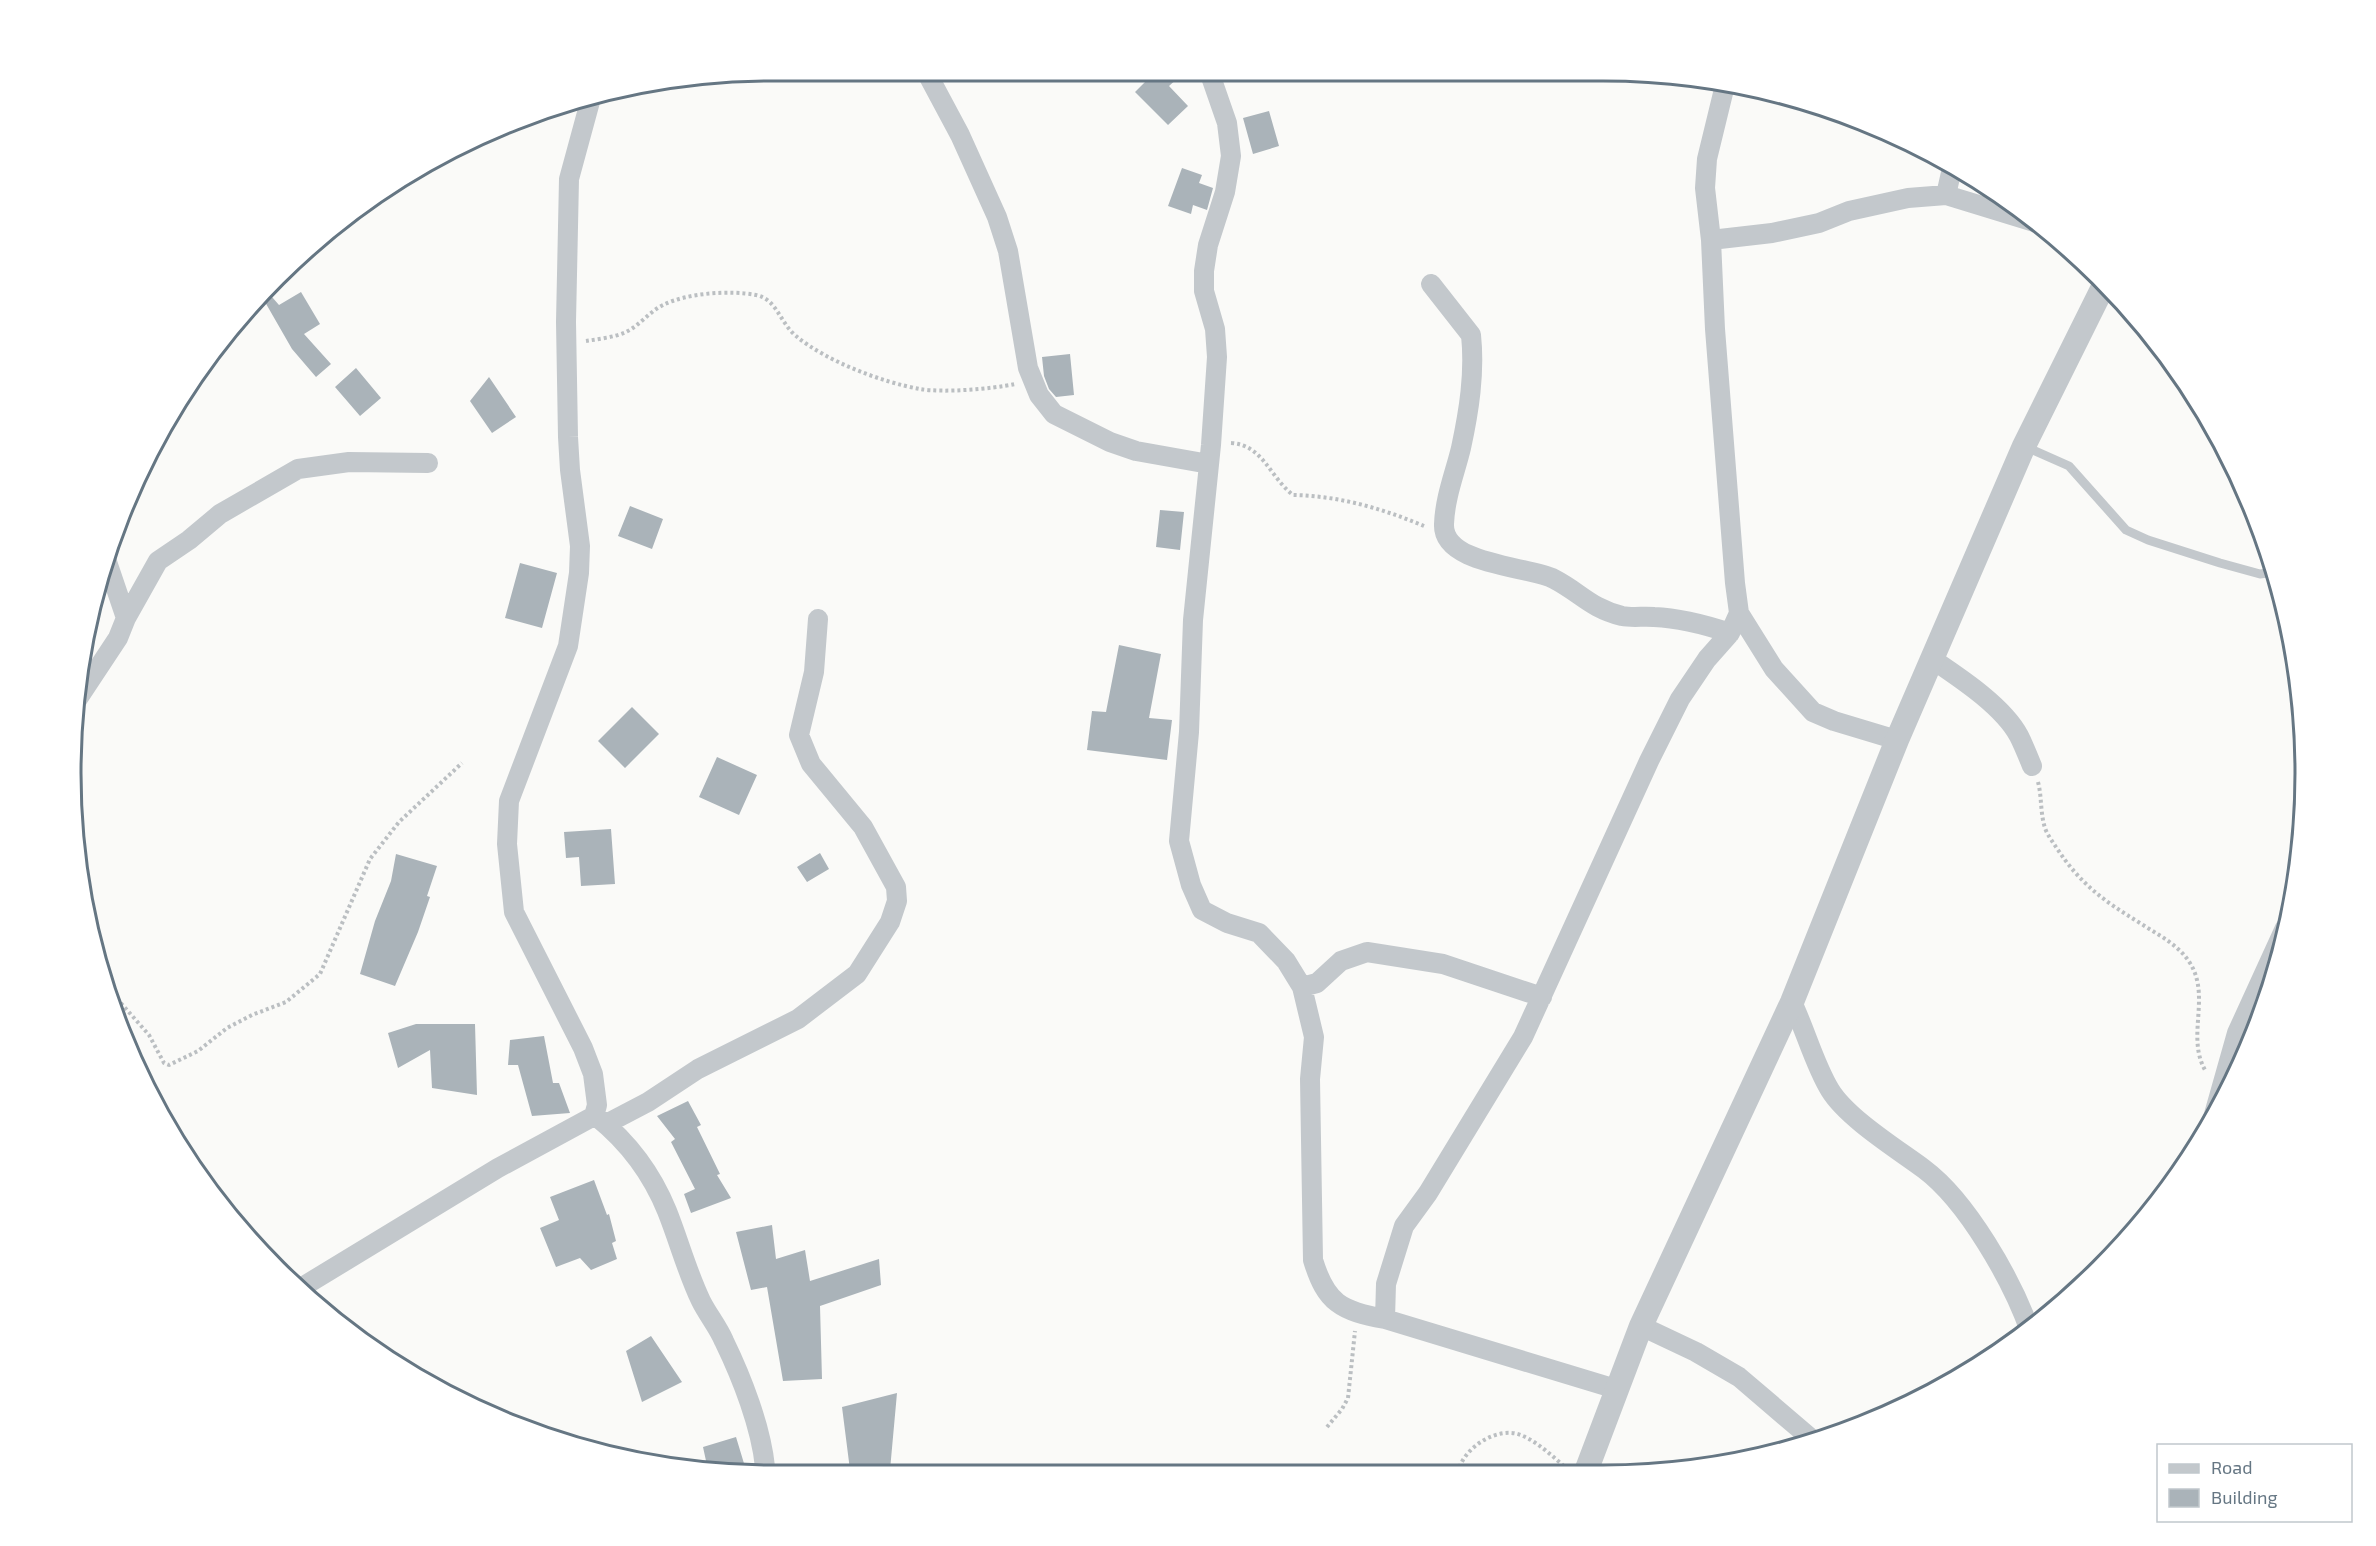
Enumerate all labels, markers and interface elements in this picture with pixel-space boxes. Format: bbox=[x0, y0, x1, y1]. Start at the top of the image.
legend bbox=[2157, 1444, 2352, 1522]
text: Road bbox=[2211, 1456, 2252, 1478]
text: Building bbox=[2211, 1486, 2278, 1508]

